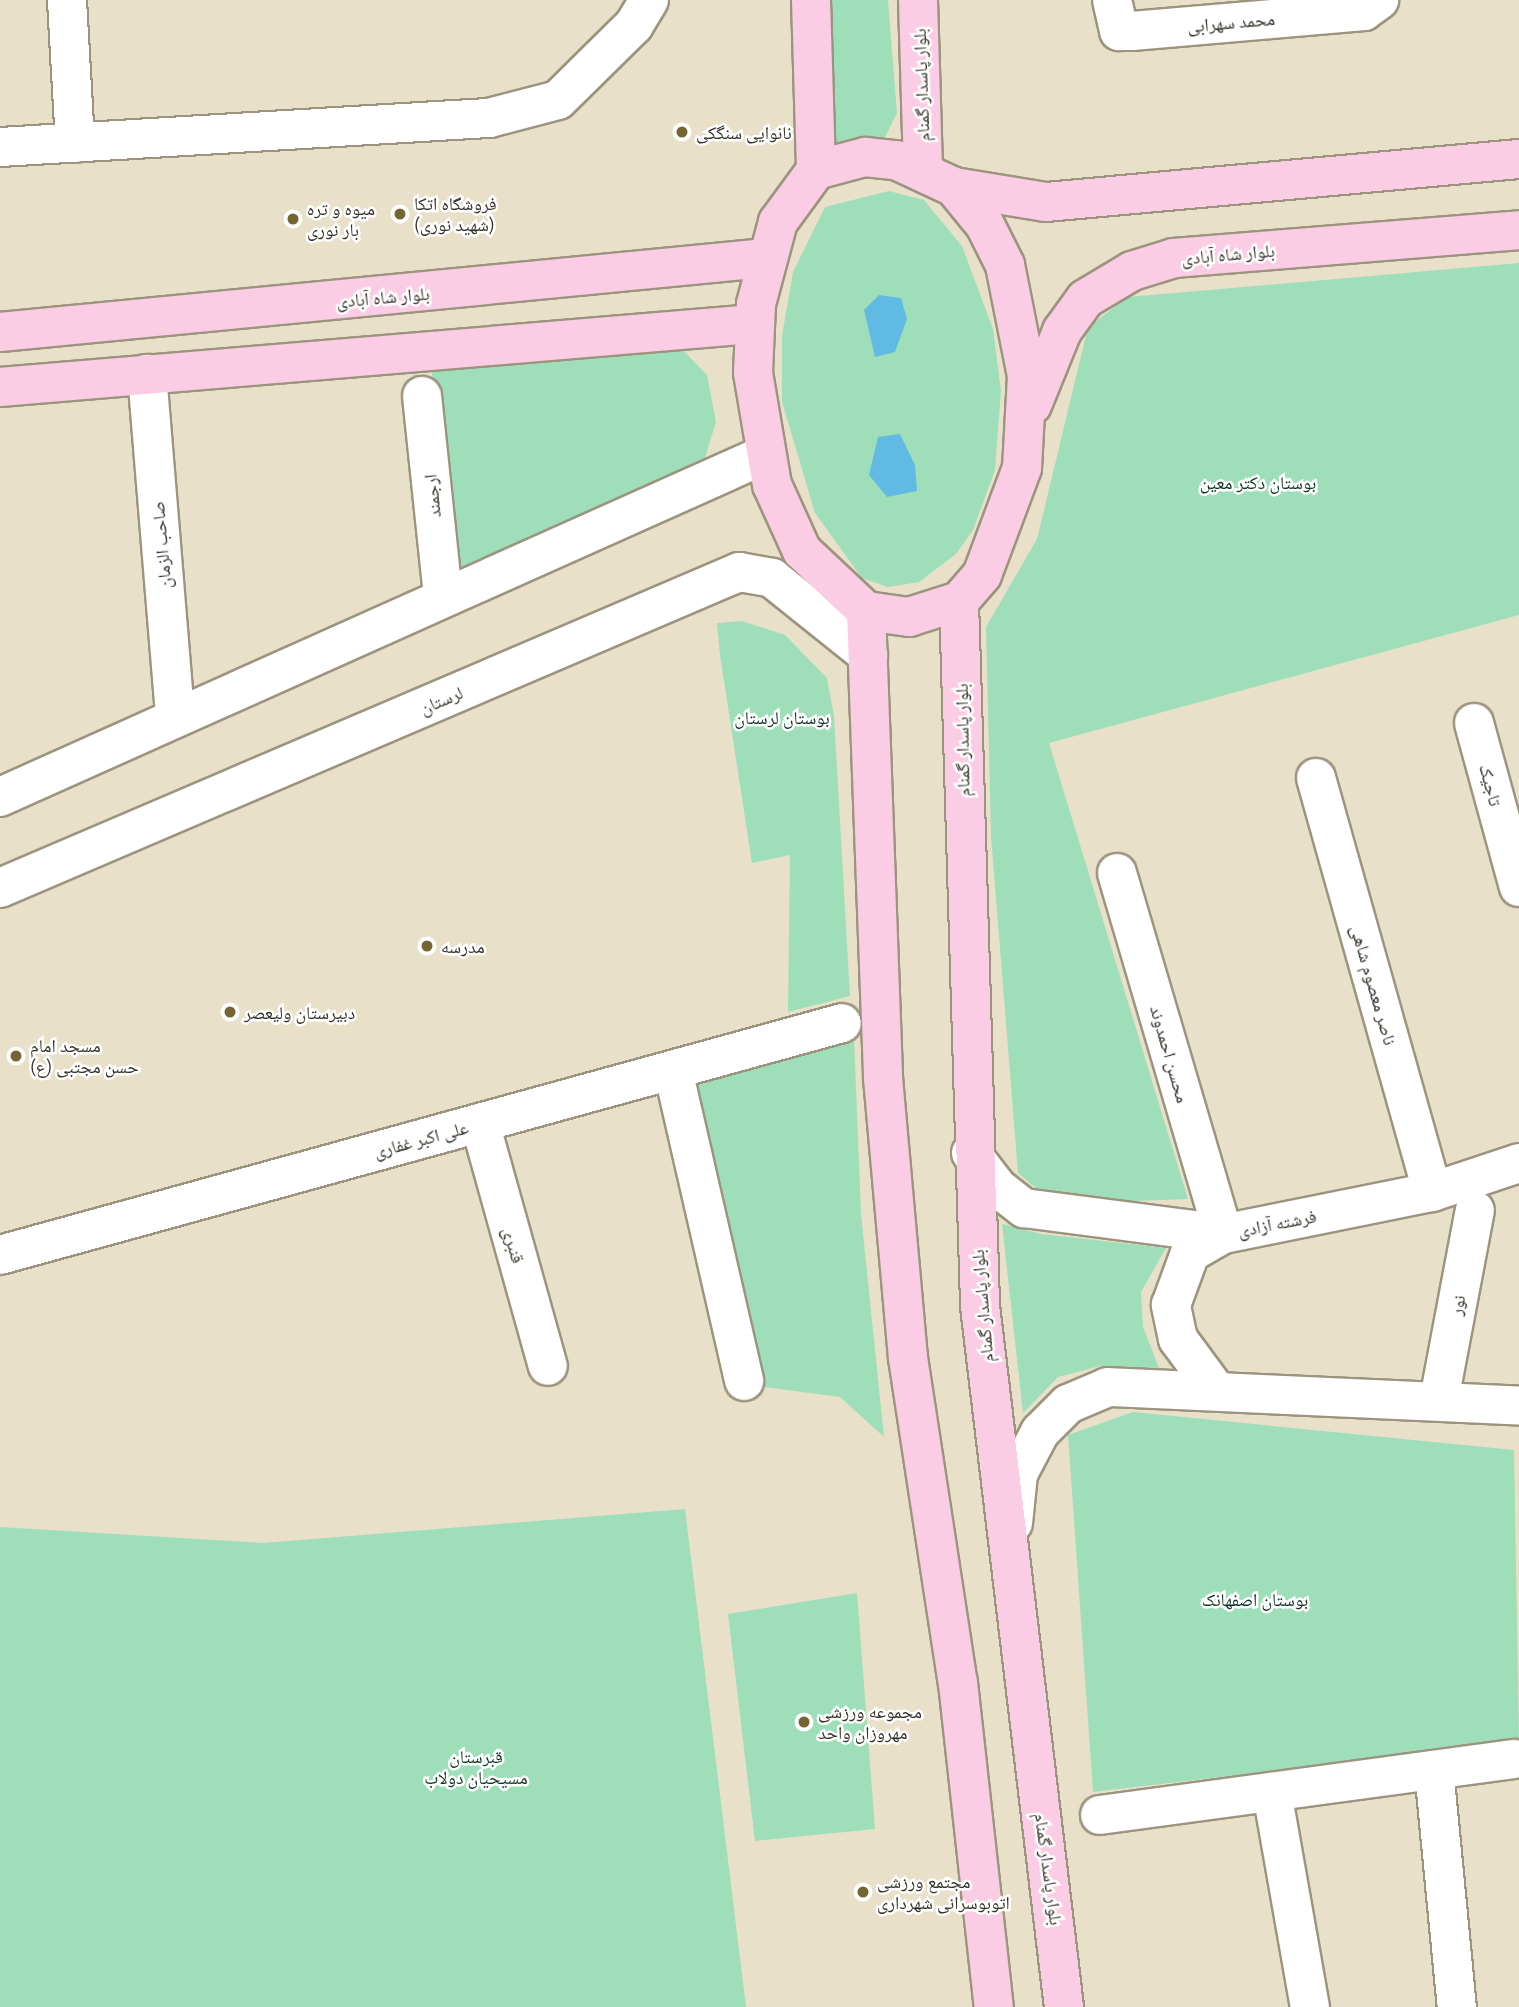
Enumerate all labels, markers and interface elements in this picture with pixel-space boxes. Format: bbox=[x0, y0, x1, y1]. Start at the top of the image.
street label: محمد سهرابی bbox=[1186, 7, 1276, 37]
street label: بلوار پاسدار گمنام bbox=[908, 28, 934, 142]
place label: نانوایی سنگکی bbox=[696, 121, 792, 143]
marker: نانوایی سنگکی bbox=[674, 124, 690, 140]
place label: فروشگاه اتکا (شهید نوری) bbox=[414, 193, 497, 235]
place label: میوه و تره بار نوری bbox=[307, 198, 375, 241]
marker: فروشگاه اتکا (شهید نوری) bbox=[392, 206, 408, 222]
marker: میوه و تره بار نوری bbox=[285, 211, 301, 227]
street label: بلوار شاه آبادی bbox=[1181, 239, 1275, 269]
street label: بلوار شاه آبادی bbox=[336, 282, 430, 312]
park label: بوستان دکتر معین bbox=[1200, 471, 1316, 493]
street label: ارجمند bbox=[419, 473, 445, 519]
street label: صاحب الزمان bbox=[146, 500, 176, 590]
street label: لرستان bbox=[416, 681, 466, 719]
street label: بلوار پاسدار گمنام bbox=[950, 683, 974, 797]
park label: بوستان لرستان bbox=[734, 706, 830, 728]
street label: تاجیک bbox=[1475, 762, 1507, 808]
street label: ناصر معصوم شاهی bbox=[1347, 922, 1401, 1048]
place label: مدرسه bbox=[441, 935, 485, 957]
marker: مدرسه bbox=[419, 938, 435, 954]
place label: دبیرستان ولیعصر bbox=[244, 1001, 355, 1023]
street label: محسن احمدوند bbox=[1146, 1003, 1194, 1105]
marker: دبیرستان ولیعصر bbox=[222, 1004, 238, 1020]
place label: مسجد امام حسن مجتبی (ع) bbox=[30, 1035, 139, 1078]
marker: مسجد امام حسن مجتبی (ع) bbox=[8, 1048, 24, 1064]
street label: علی اکبر غفاری bbox=[371, 1116, 471, 1162]
street label: فرشته آزادی bbox=[1236, 1205, 1318, 1241]
street label: قنبری bbox=[499, 1224, 529, 1266]
street label: بلوار پاسدار گمنام bbox=[966, 1249, 998, 1363]
street label: نور bbox=[1444, 1293, 1470, 1317]
park label: بوستان اصفهانک bbox=[1202, 1588, 1308, 1610]
place label: مجموعه ورزشی مهروزان واحد bbox=[818, 1701, 922, 1744]
marker: مجموعه ورزشی مهروزان واحد bbox=[796, 1714, 812, 1730]
park label: قبرستان مسیحیان دولاب bbox=[424, 1746, 528, 1788]
street label: بلوار پاسدار گمنام bbox=[1030, 1811, 1068, 1927]
place label: مجتمع ورزشی اتوبوسرانی شهرداری bbox=[877, 1871, 1010, 1913]
marker: مجتمع ورزشی اتوبوسرانی شهرداری bbox=[855, 1884, 871, 1900]

